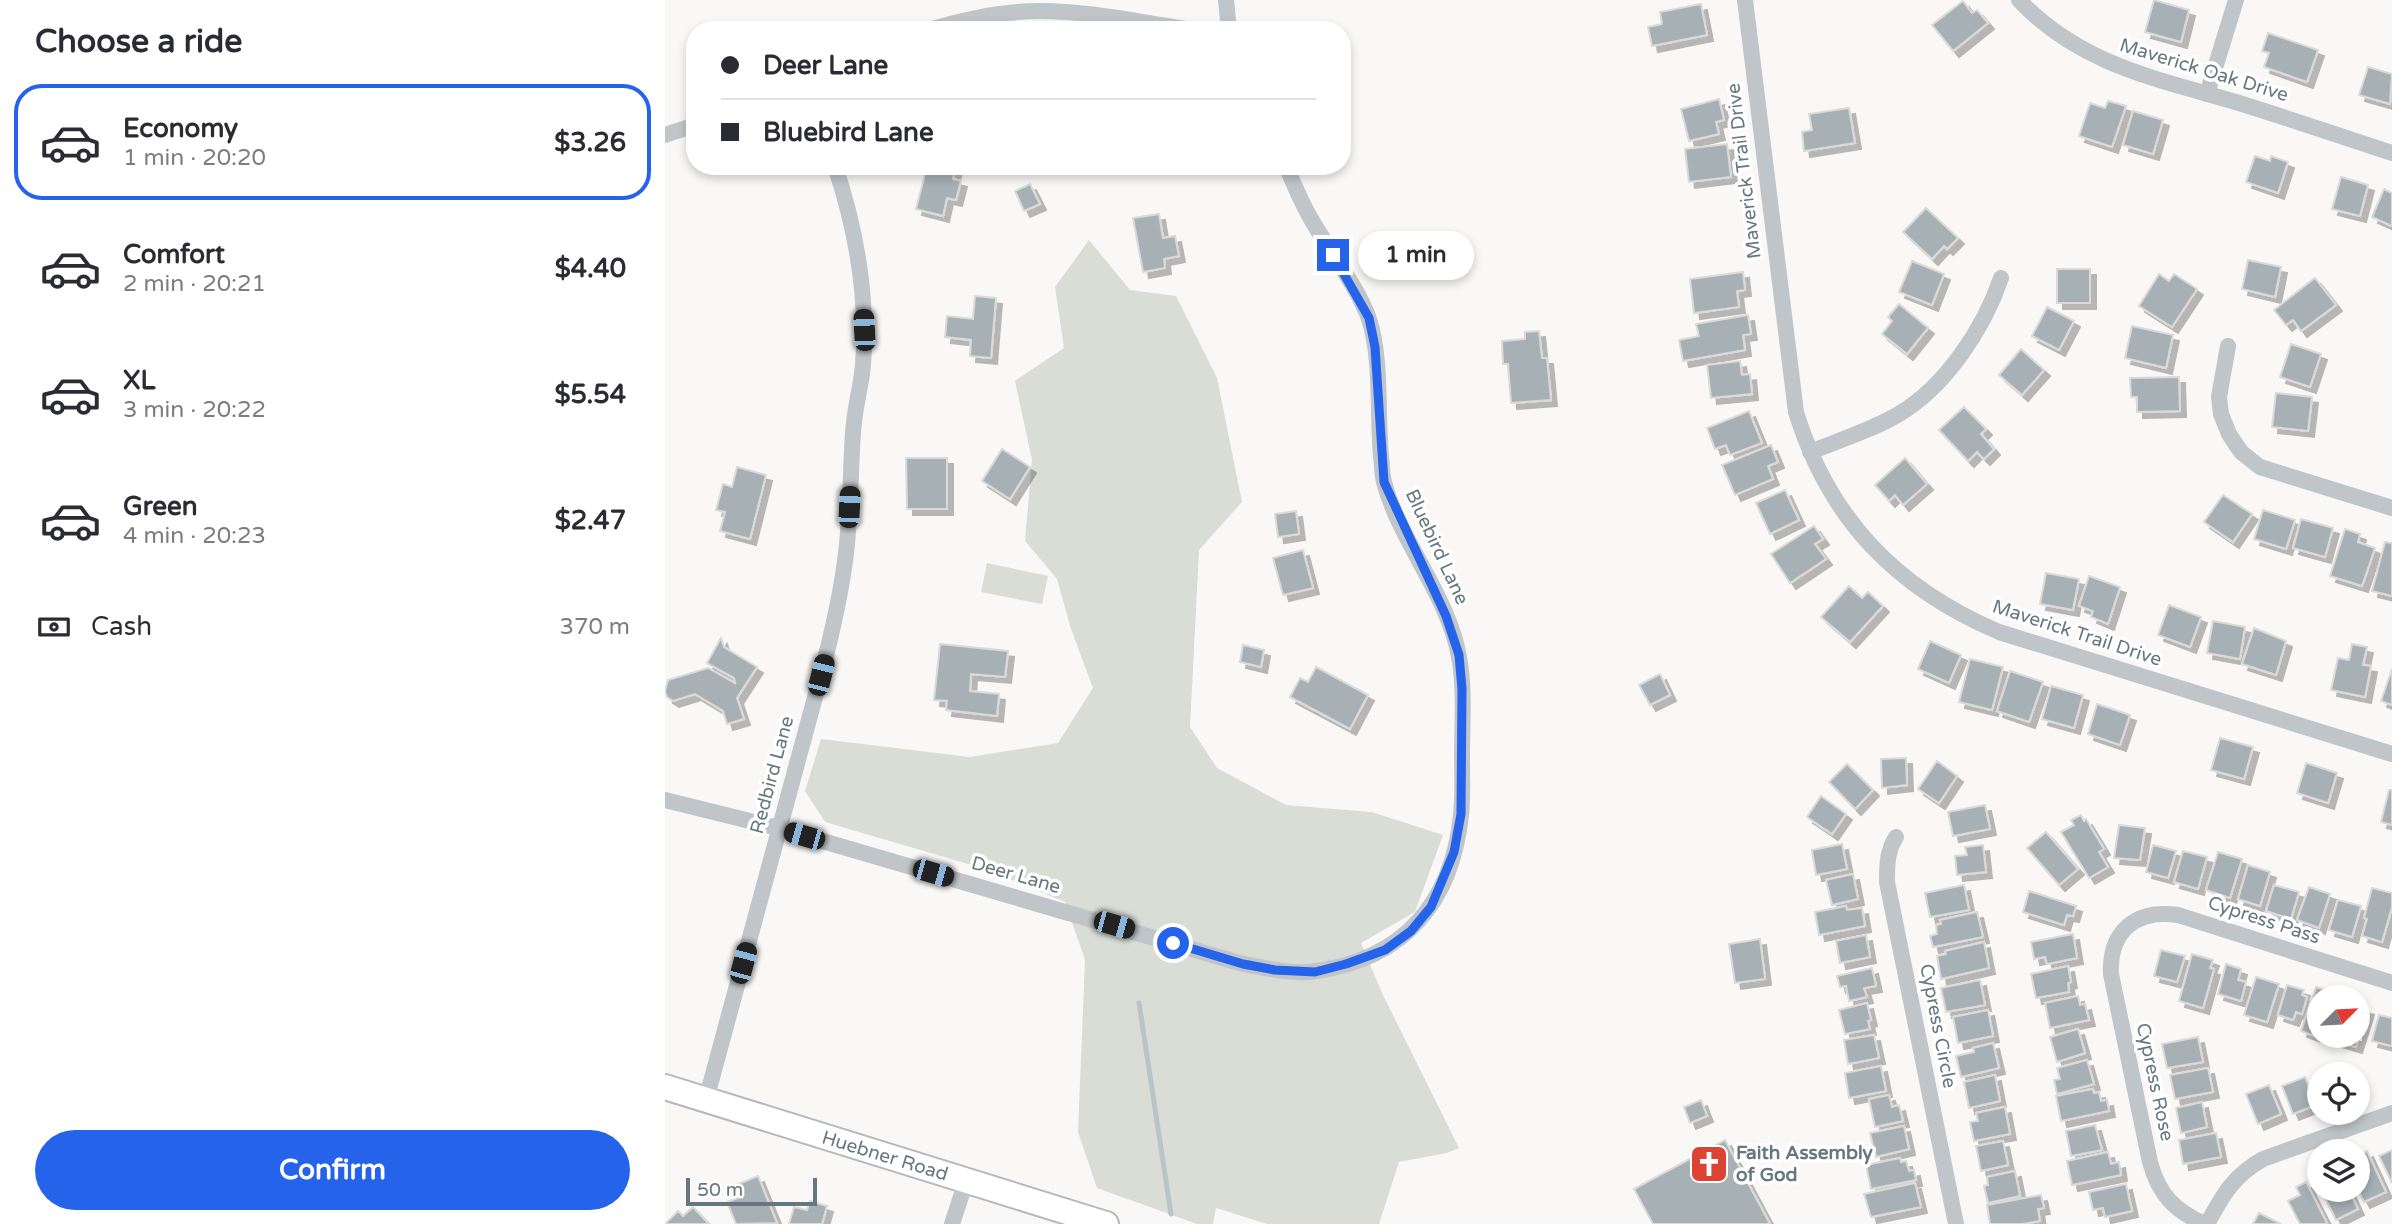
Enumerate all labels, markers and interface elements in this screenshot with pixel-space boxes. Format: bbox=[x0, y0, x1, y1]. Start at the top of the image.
text: Choose a ride bbox=[35, 23, 242, 61]
street label: Maverick Oak Drive bbox=[2117, 34, 2291, 106]
text: Deer Lane bbox=[763, 50, 888, 81]
street label: Maverick Trail Drive bbox=[1722, 82, 1766, 260]
icon: car bbox=[39, 111, 102, 174]
text: Economy bbox=[123, 113, 238, 144]
text: Bluebird Lane bbox=[763, 117, 934, 148]
text: $3.26 bbox=[554, 127, 626, 158]
text: 1 min · 20:20 bbox=[123, 144, 266, 172]
callout: 1 min bbox=[1357, 230, 1473, 280]
icon: car bbox=[39, 237, 102, 300]
text: Comfort bbox=[123, 239, 225, 270]
route end bbox=[1317, 239, 1349, 271]
text: 1 min bbox=[1385, 241, 1447, 269]
text: $4.40 bbox=[555, 253, 626, 284]
text: 2 min · 20:21 bbox=[123, 270, 266, 298]
car bbox=[853, 308, 876, 352]
icon: car bbox=[39, 363, 102, 426]
text: XL bbox=[123, 365, 155, 396]
text: $5.54 bbox=[554, 379, 626, 410]
text: 3 min · 20:22 bbox=[123, 396, 266, 424]
car bbox=[838, 485, 861, 529]
street label: Bluebird Lane bbox=[1401, 486, 1473, 608]
icon: car bbox=[39, 489, 102, 552]
text: Green bbox=[123, 491, 198, 522]
text: $2.47 bbox=[555, 505, 626, 536]
text: 4 min · 20:23 bbox=[123, 522, 266, 550]
street label: Maverick Trail Drive bbox=[1990, 595, 2164, 671]
icon: cash bbox=[35, 608, 73, 646]
text: Cash bbox=[91, 611, 152, 642]
text: 370 m bbox=[560, 613, 630, 641]
car bbox=[806, 652, 837, 698]
street label: Redbird Lane bbox=[746, 714, 798, 836]
car bbox=[781, 820, 828, 852]
street label: Deer Lane bbox=[969, 852, 1063, 898]
car bbox=[910, 857, 957, 889]
street label: Cypress Pass bbox=[2205, 892, 2323, 948]
car bbox=[1091, 909, 1138, 941]
route start bbox=[1157, 927, 1189, 959]
car bbox=[728, 940, 759, 986]
street label: Cypress Circle bbox=[1915, 962, 1961, 1090]
north arrow bbox=[2307, 985, 2369, 1048]
map controls bbox=[2307, 985, 2370, 1202]
street label: Cypress Rose bbox=[2132, 1021, 2178, 1143]
button: locate bbox=[2307, 1062, 2370, 1125]
street label: Huebner Road bbox=[819, 1126, 951, 1186]
button: Confirm bbox=[35, 1130, 630, 1210]
button: layers bbox=[2307, 1139, 2370, 1202]
place label: Faith Assembly of God bbox=[1736, 1142, 1874, 1186]
church icon: Faith Assembly of God bbox=[1688, 1143, 1730, 1185]
scale bar bbox=[686, 1175, 817, 1207]
text: 50 m bbox=[697, 1179, 743, 1201]

